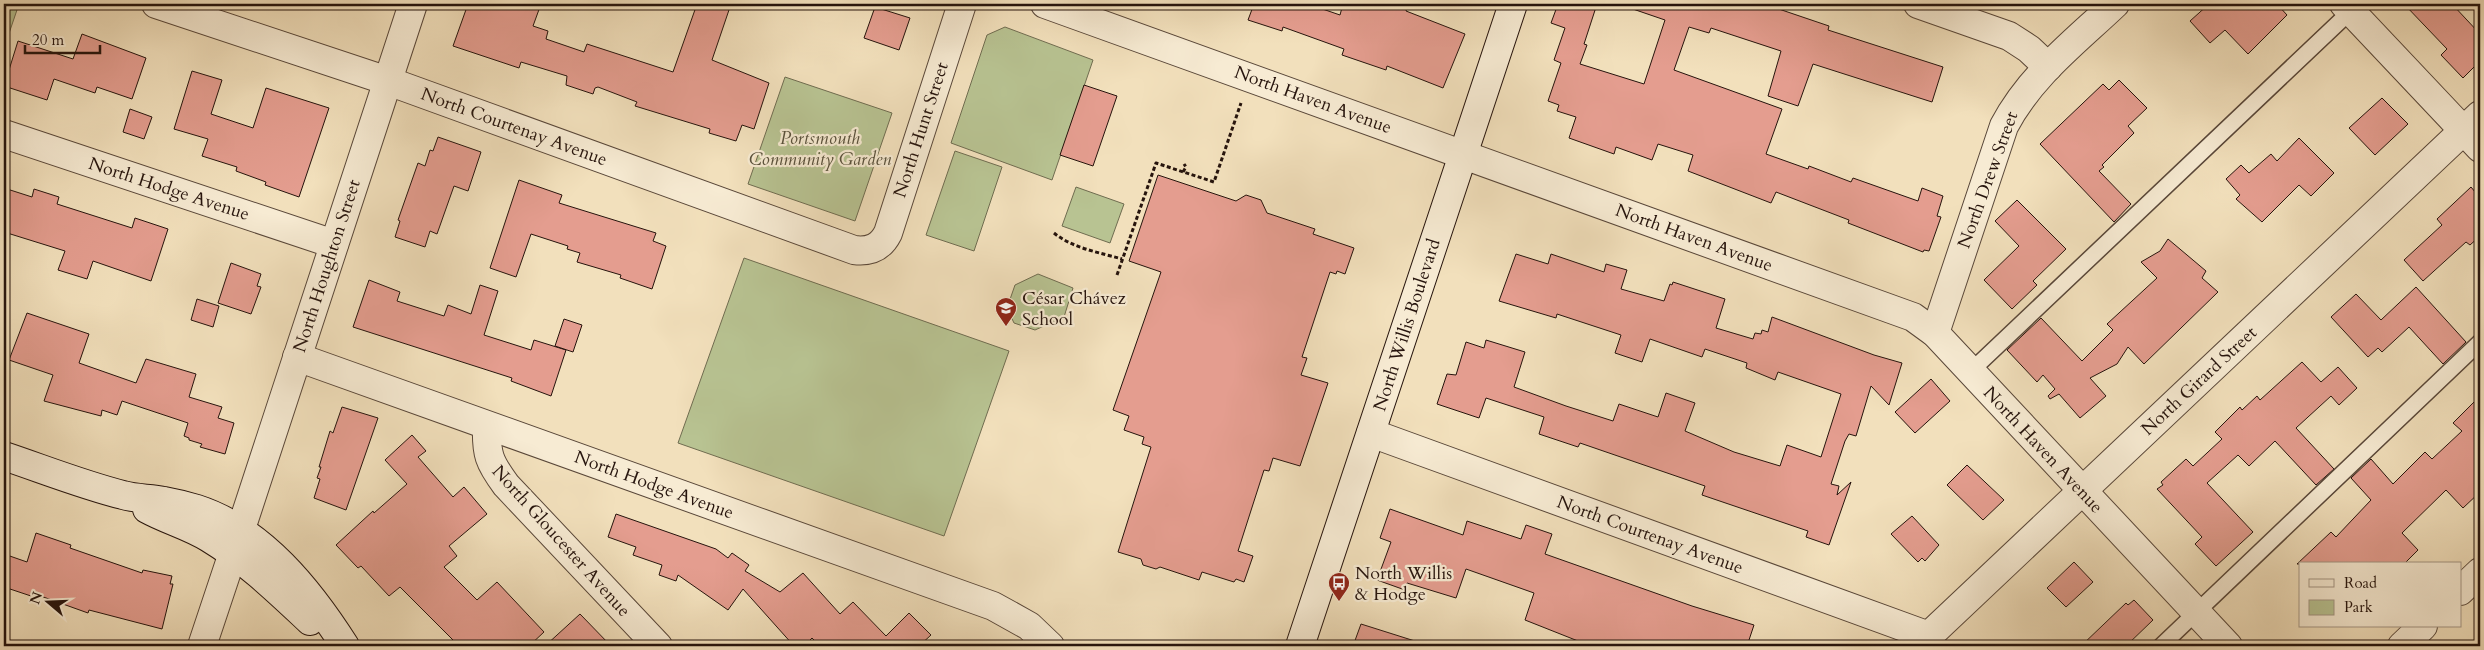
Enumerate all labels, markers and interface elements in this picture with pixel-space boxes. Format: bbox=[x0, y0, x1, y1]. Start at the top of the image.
scale bar bbox=[25, 22, 100, 54]
text: 20 m bbox=[32, 30, 64, 50]
street label: North Hunt Street bbox=[887, 59, 955, 201]
street label: North Haven Avenue bbox=[1231, 60, 1395, 140]
street label: North Courtenay Avenue bbox=[417, 82, 611, 172]
street label: North Drew Street bbox=[1952, 108, 2024, 252]
park label: Portsmouth Community Garden bbox=[749, 126, 892, 172]
street label: North Hodge Avenue bbox=[85, 151, 253, 227]
street label: North Houghton Street bbox=[287, 176, 367, 356]
street label: North Haven Avenue bbox=[1612, 198, 1776, 278]
street label: North Willis Boulevard bbox=[1367, 235, 1447, 414]
place label: César Chávez School bbox=[1022, 286, 1126, 332]
school or university icon: César Chávez School bbox=[994, 296, 1018, 327]
street label: North Girard Street bbox=[2136, 321, 2263, 441]
street label: North Haven Avenue bbox=[1977, 381, 2109, 519]
street label: North Hodge Avenue bbox=[571, 445, 737, 525]
street label: North Gloucester Avenue bbox=[486, 460, 636, 622]
street label: North Courtenay Avenue bbox=[1553, 490, 1747, 580]
place label: North Willis & Hodge bbox=[1355, 561, 1452, 607]
legend bbox=[2299, 562, 2462, 628]
bus stop icon: North Willis & Hodge bbox=[1327, 571, 1351, 602]
text: Road bbox=[2344, 573, 2377, 593]
north arrow bbox=[22, 578, 72, 628]
text: N bbox=[25, 589, 47, 607]
text: Park bbox=[2344, 597, 2373, 617]

